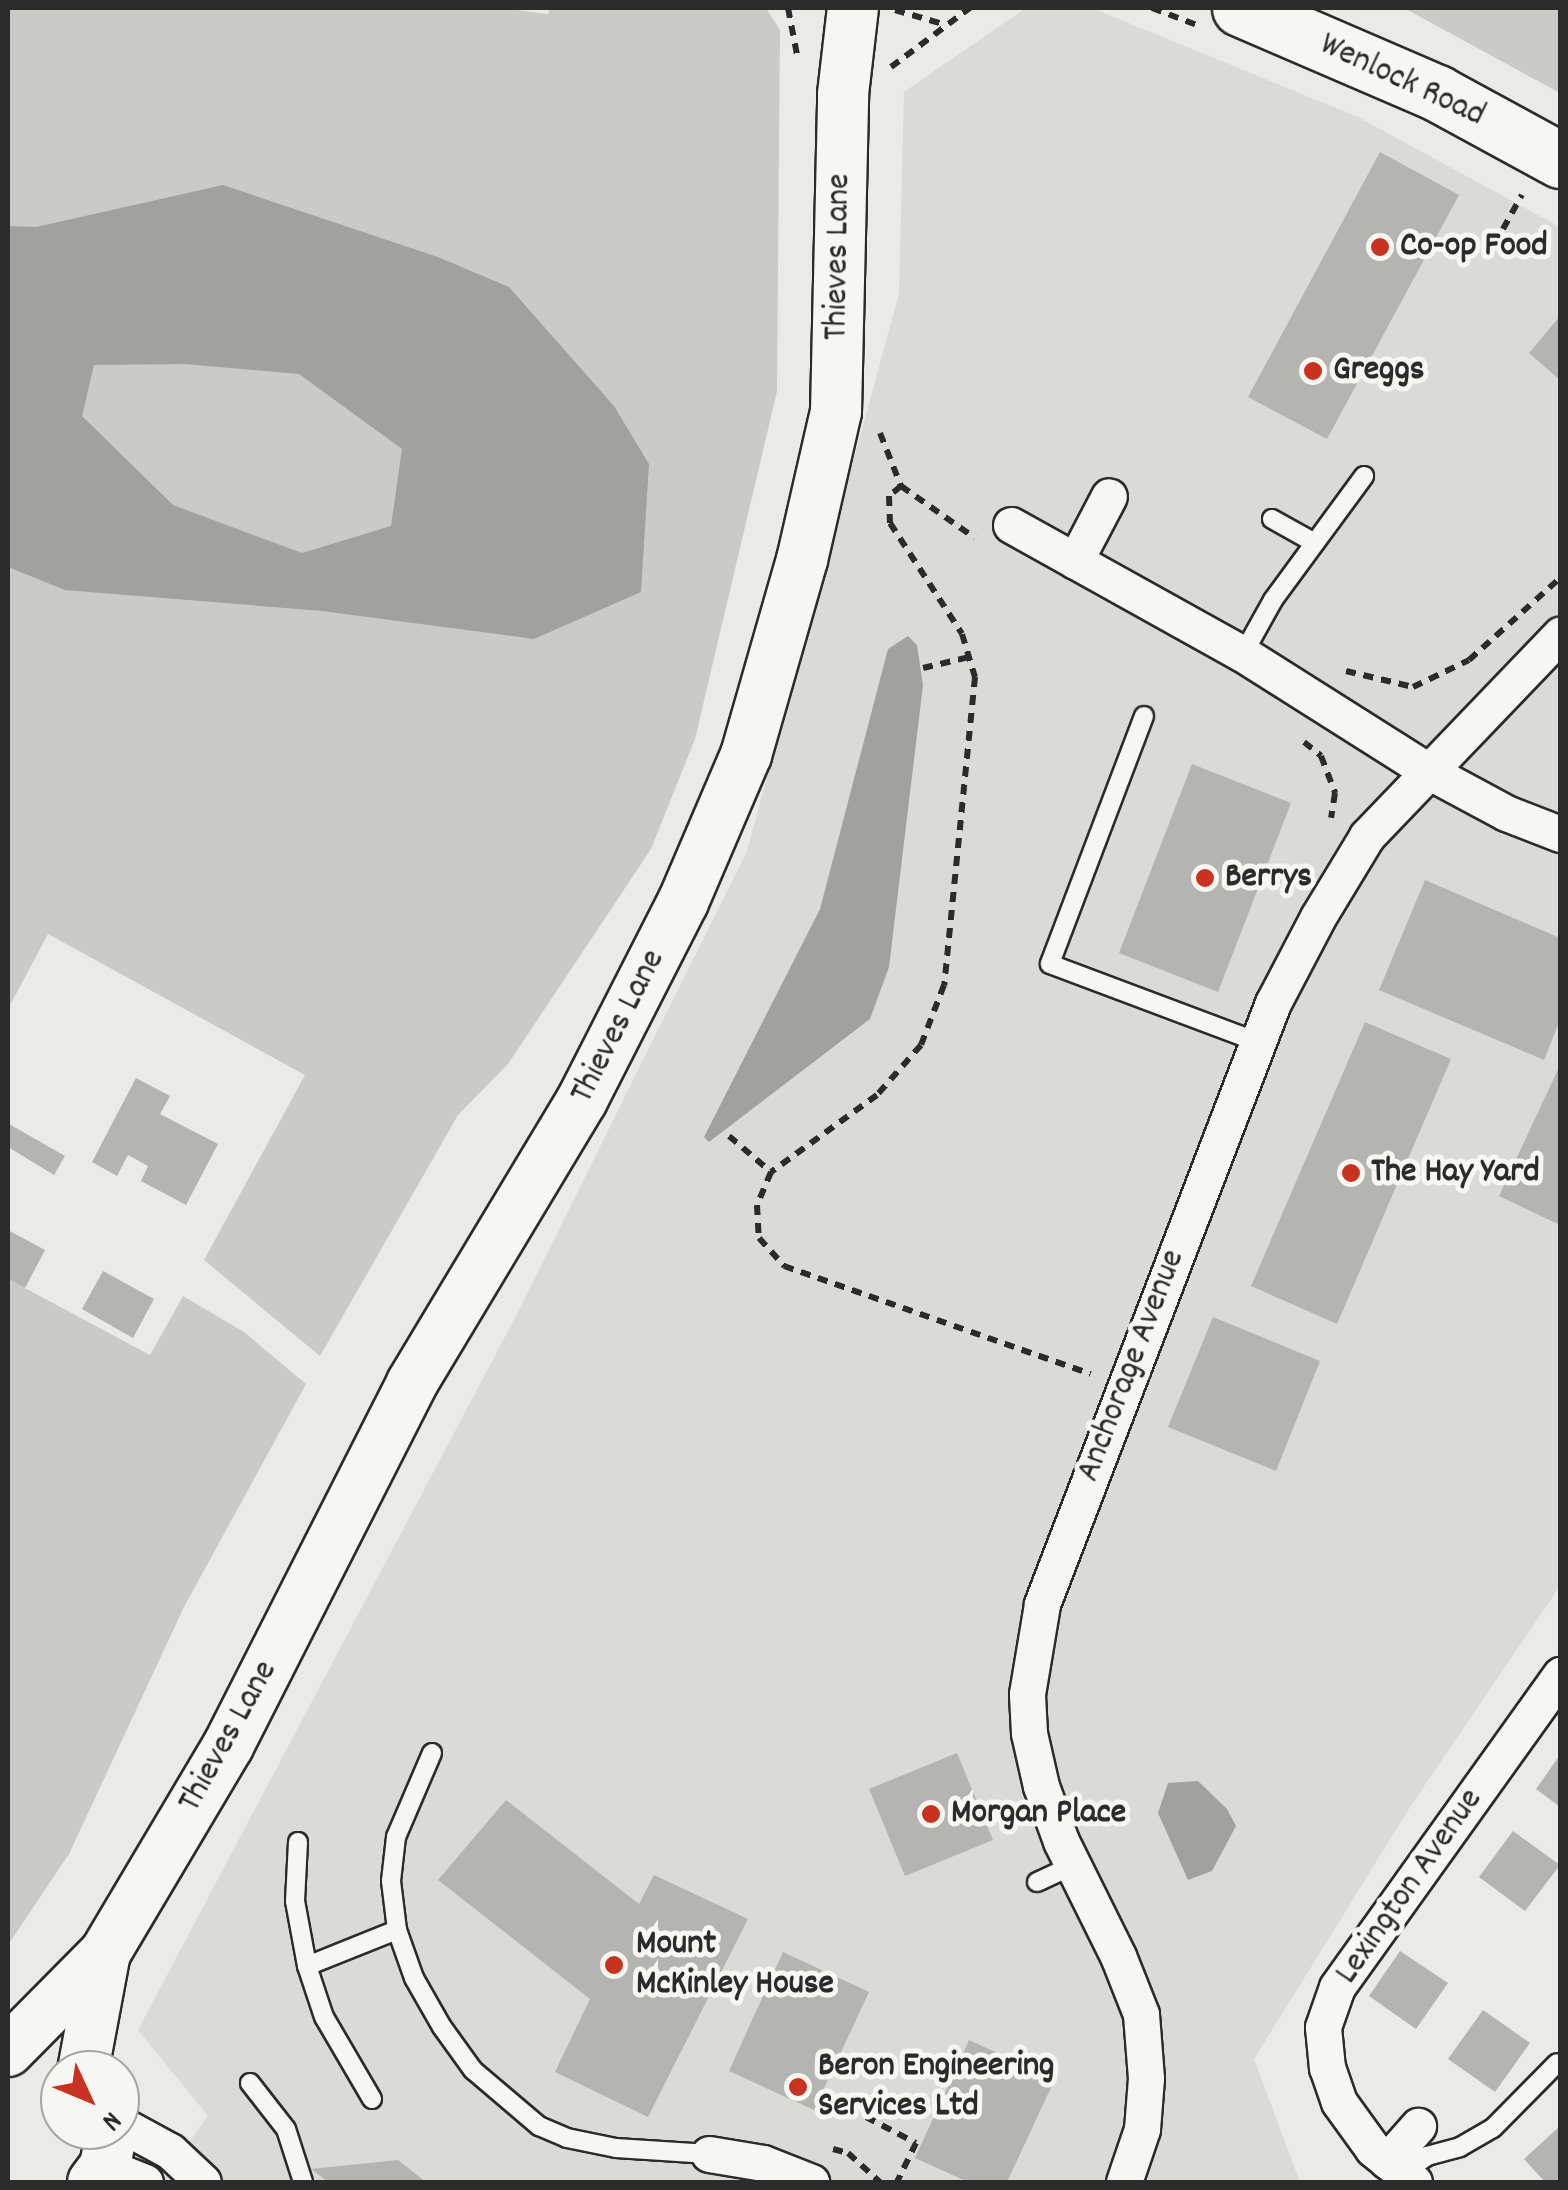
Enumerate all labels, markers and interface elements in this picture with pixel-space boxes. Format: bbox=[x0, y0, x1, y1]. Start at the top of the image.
street label: Wenlock Road bbox=[1313, 24, 1491, 138]
street label: Thieves Lane bbox=[817, 173, 861, 341]
place label: Co-op Food bbox=[1400, 226, 1548, 268]
marker: Co-op Food bbox=[1369, 236, 1391, 258]
place label: Greggs bbox=[1333, 350, 1424, 392]
marker: Greggs bbox=[1302, 360, 1324, 382]
place label: Berrys bbox=[1225, 857, 1312, 899]
marker: Berrys bbox=[1194, 867, 1216, 889]
street label: Thieves Lane bbox=[562, 943, 676, 1111]
place label: The Hay Yard bbox=[1371, 1152, 1540, 1194]
marker: The Hay Yard bbox=[1340, 1162, 1362, 1184]
street label: Anchorage Avenue bbox=[1069, 1244, 1195, 1488]
street label: Thieves Lane bbox=[170, 1654, 288, 1820]
street label: Lexington Avenue bbox=[1327, 1781, 1493, 1993]
place label: Morgan Place bbox=[951, 1793, 1126, 1835]
marker: Morgan Place bbox=[920, 1803, 942, 1825]
place label: Mount McKinley House bbox=[636, 1924, 834, 2006]
marker: Mount McKinley House bbox=[601, 1952, 627, 1978]
place label: Beron Engineering Services Ltd bbox=[818, 2046, 1054, 2128]
north arrow bbox=[40, 2050, 140, 2150]
marker: Beron Engineering Services Ltd bbox=[787, 2076, 809, 2098]
text: N bbox=[91, 2101, 129, 2138]

